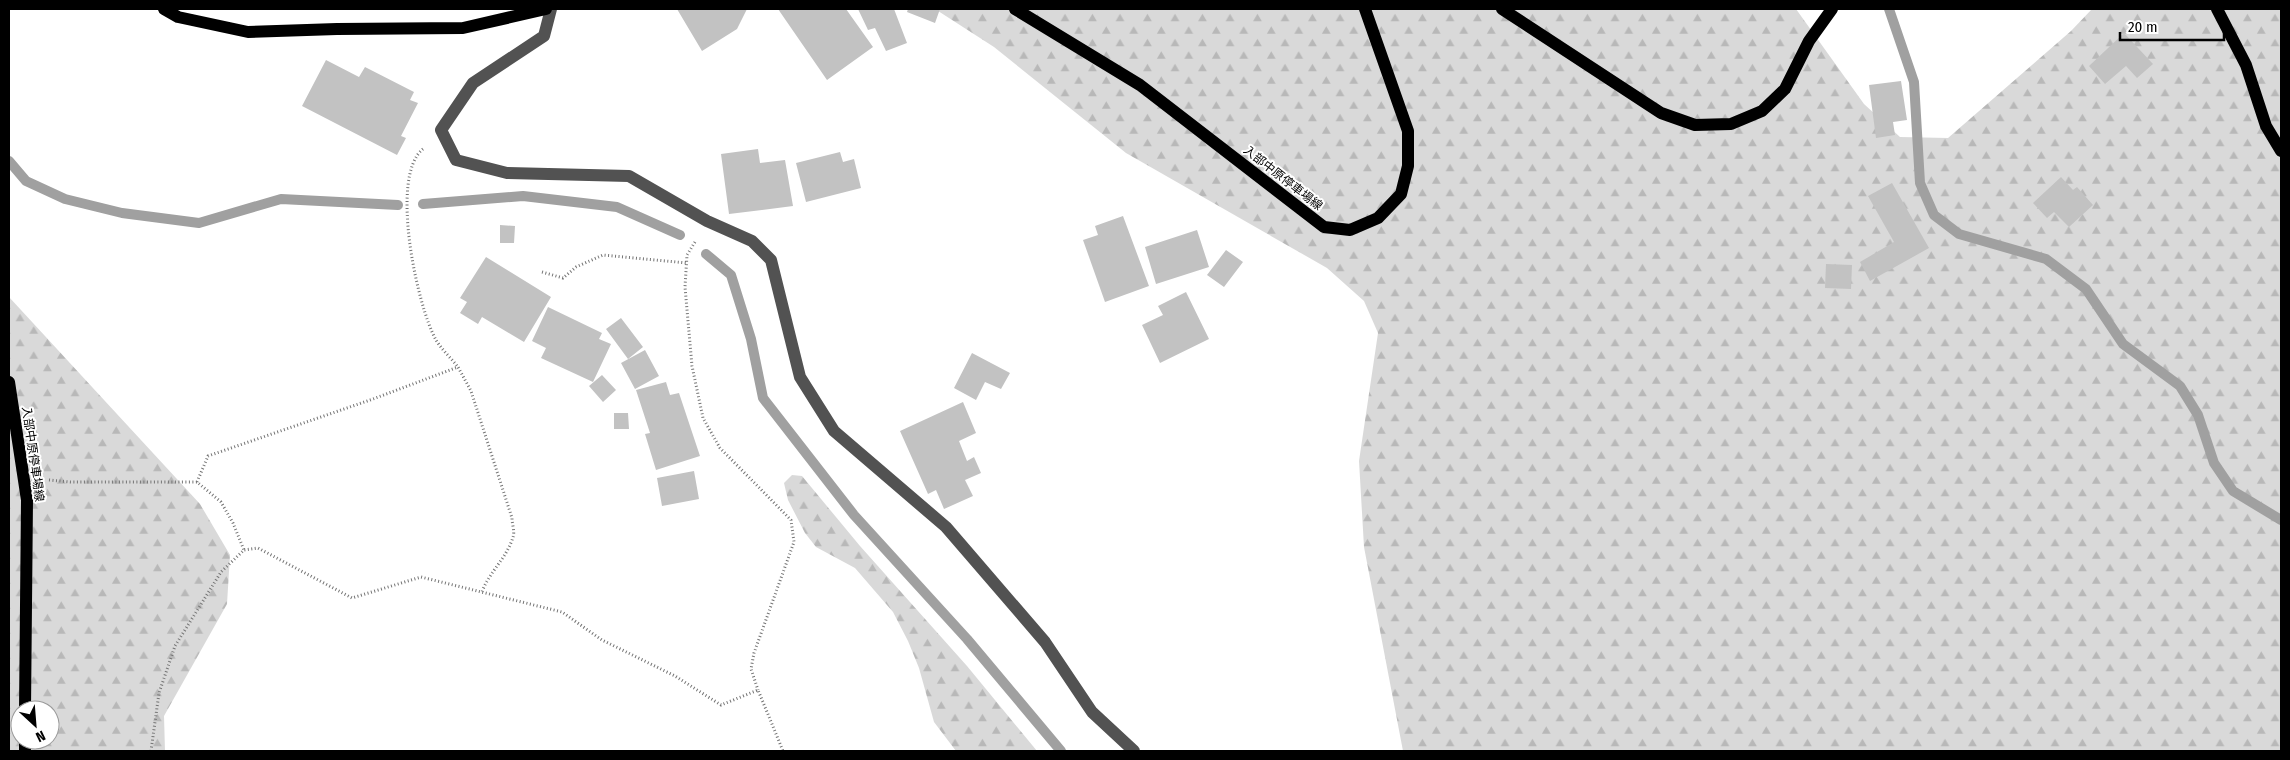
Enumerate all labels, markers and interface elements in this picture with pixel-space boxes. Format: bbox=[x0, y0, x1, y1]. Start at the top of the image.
scale bar bbox=[2120, 10, 2224, 42]
text: 20 m bbox=[2128, 18, 2158, 36]
street label: 入部中原停車場線 bbox=[1241, 143, 1325, 213]
street label: 入部中原停車場線 bbox=[19, 405, 47, 503]
north arrow bbox=[10, 700, 60, 750]
text: N bbox=[33, 727, 48, 746]

